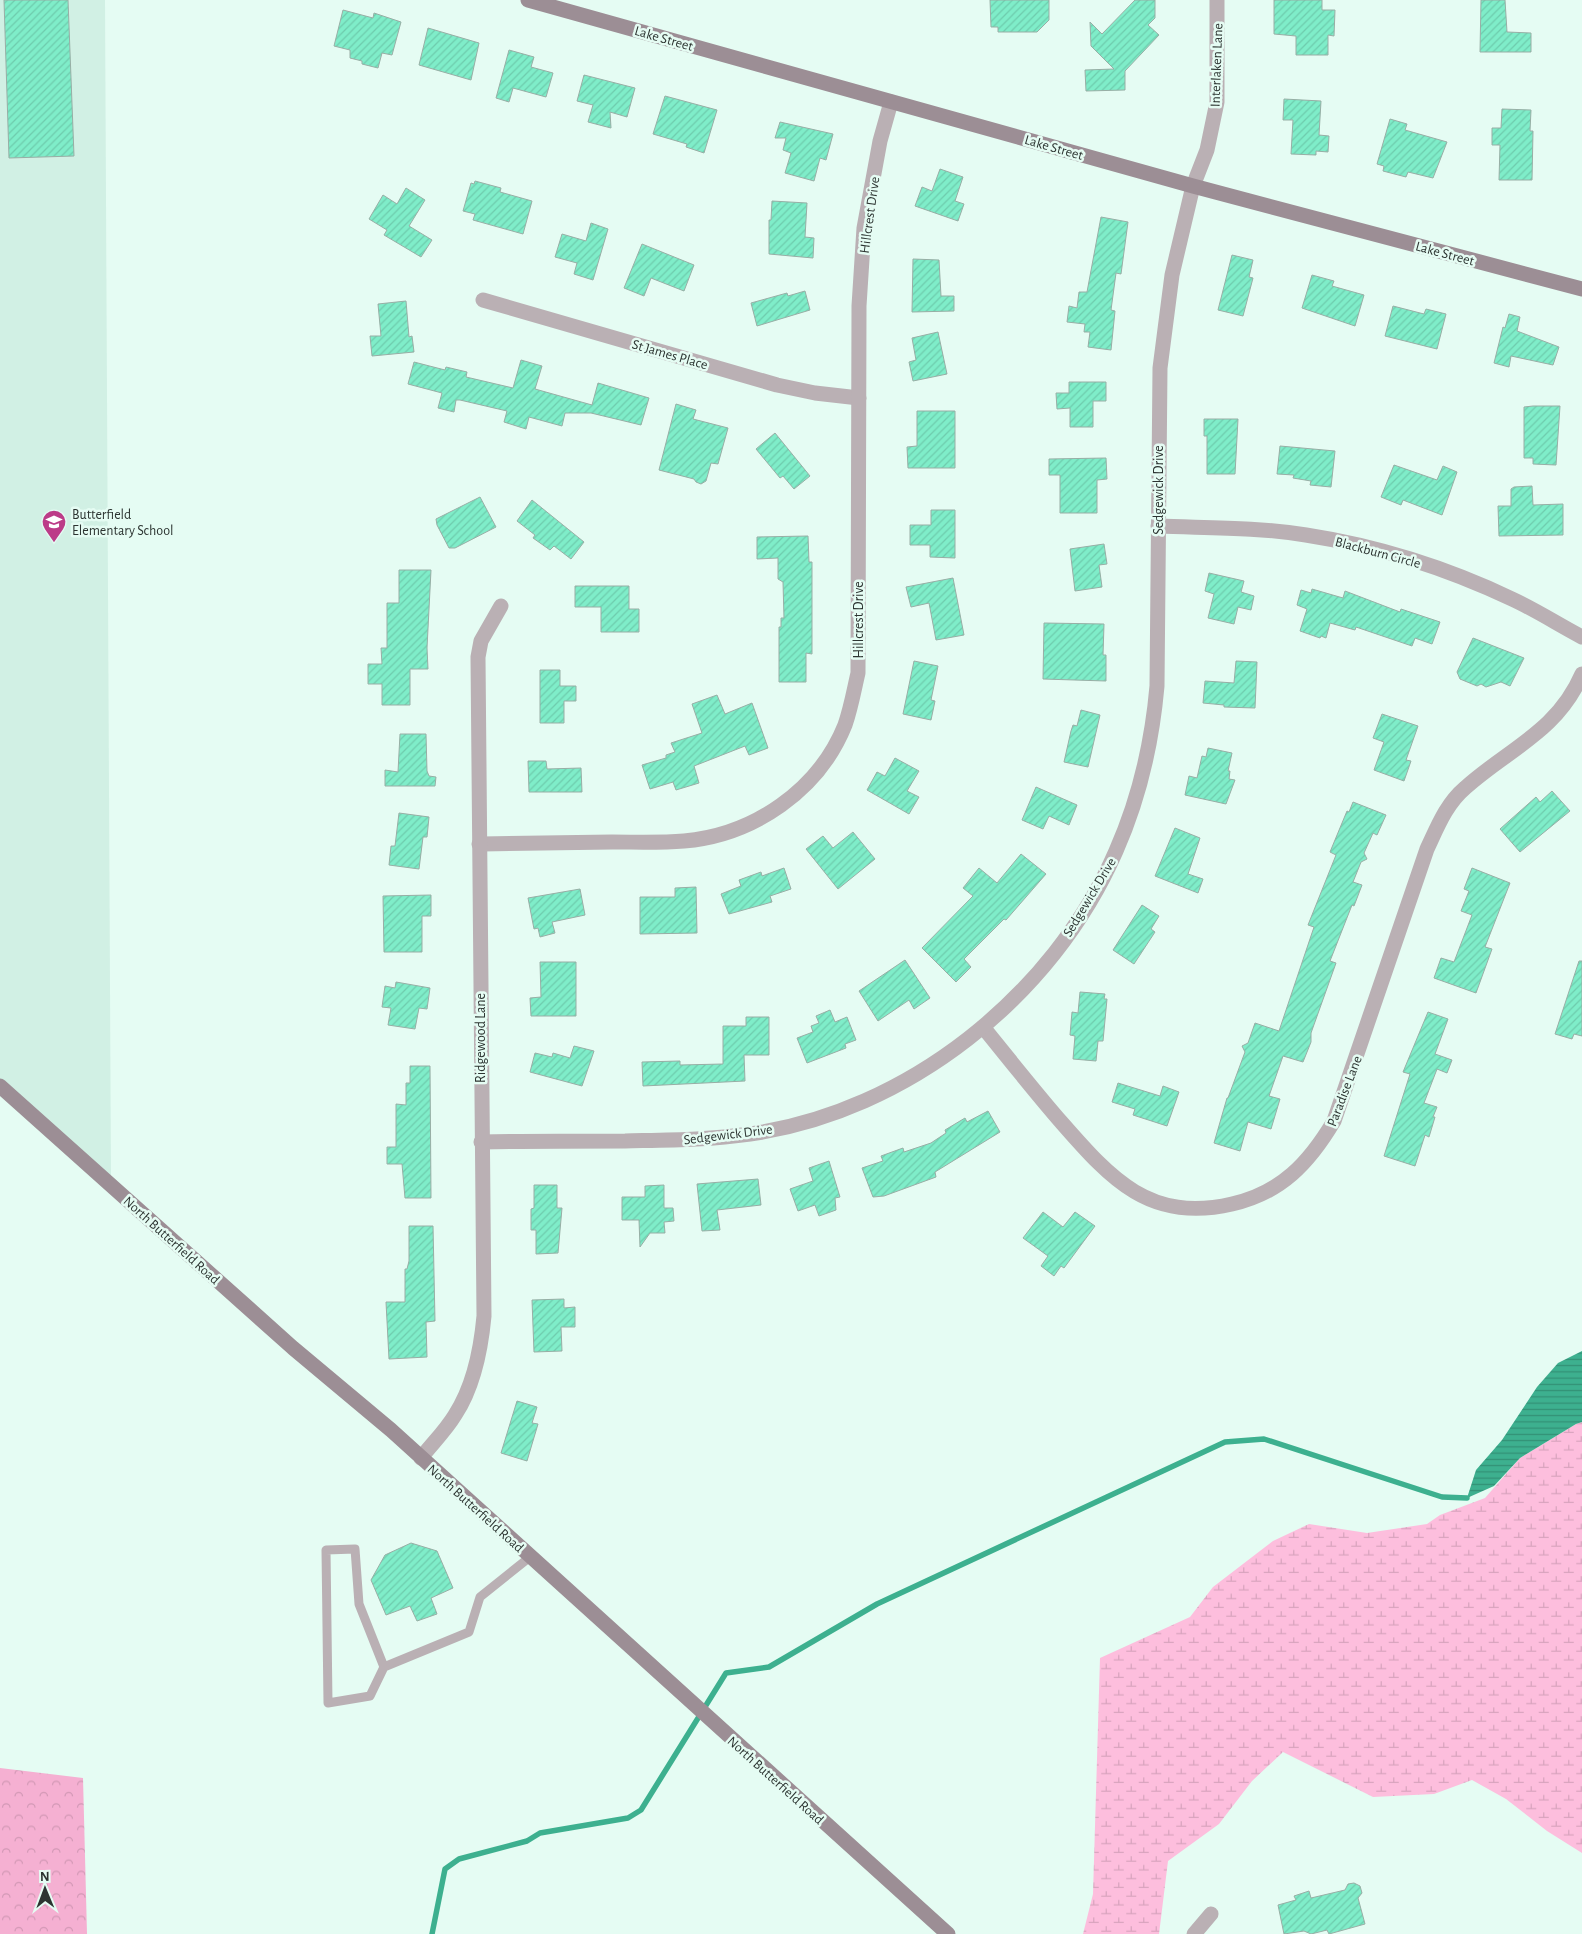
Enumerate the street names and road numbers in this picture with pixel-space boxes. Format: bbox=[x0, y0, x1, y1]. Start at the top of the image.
street label: Interlaken Lane bbox=[1209, 23, 1225, 107]
street label: Lake Street bbox=[633, 24, 695, 54]
street label: Lake Street bbox=[1023, 133, 1085, 163]
street label: Hillcrest Drive bbox=[858, 176, 882, 254]
street label: Lake Street bbox=[1414, 239, 1476, 269]
street label: St James Place bbox=[630, 337, 709, 372]
street label: Sedgewick Drive bbox=[1152, 445, 1166, 535]
street label: Blackburn Circle bbox=[1333, 535, 1422, 571]
street label: Hillcrest Drive bbox=[852, 581, 866, 659]
street label: Sedgewick Drive bbox=[1061, 856, 1119, 939]
street label: Ridgewood Lane bbox=[474, 993, 488, 1083]
street label: Paradise Lane bbox=[1325, 1054, 1365, 1129]
street label: Sedgewick Drive bbox=[683, 1123, 773, 1147]
street label: North Butterfield Road bbox=[121, 1194, 222, 1287]
street label: North Butterfield Road bbox=[425, 1462, 526, 1555]
street label: North Butterfield Road bbox=[725, 1734, 826, 1827]

